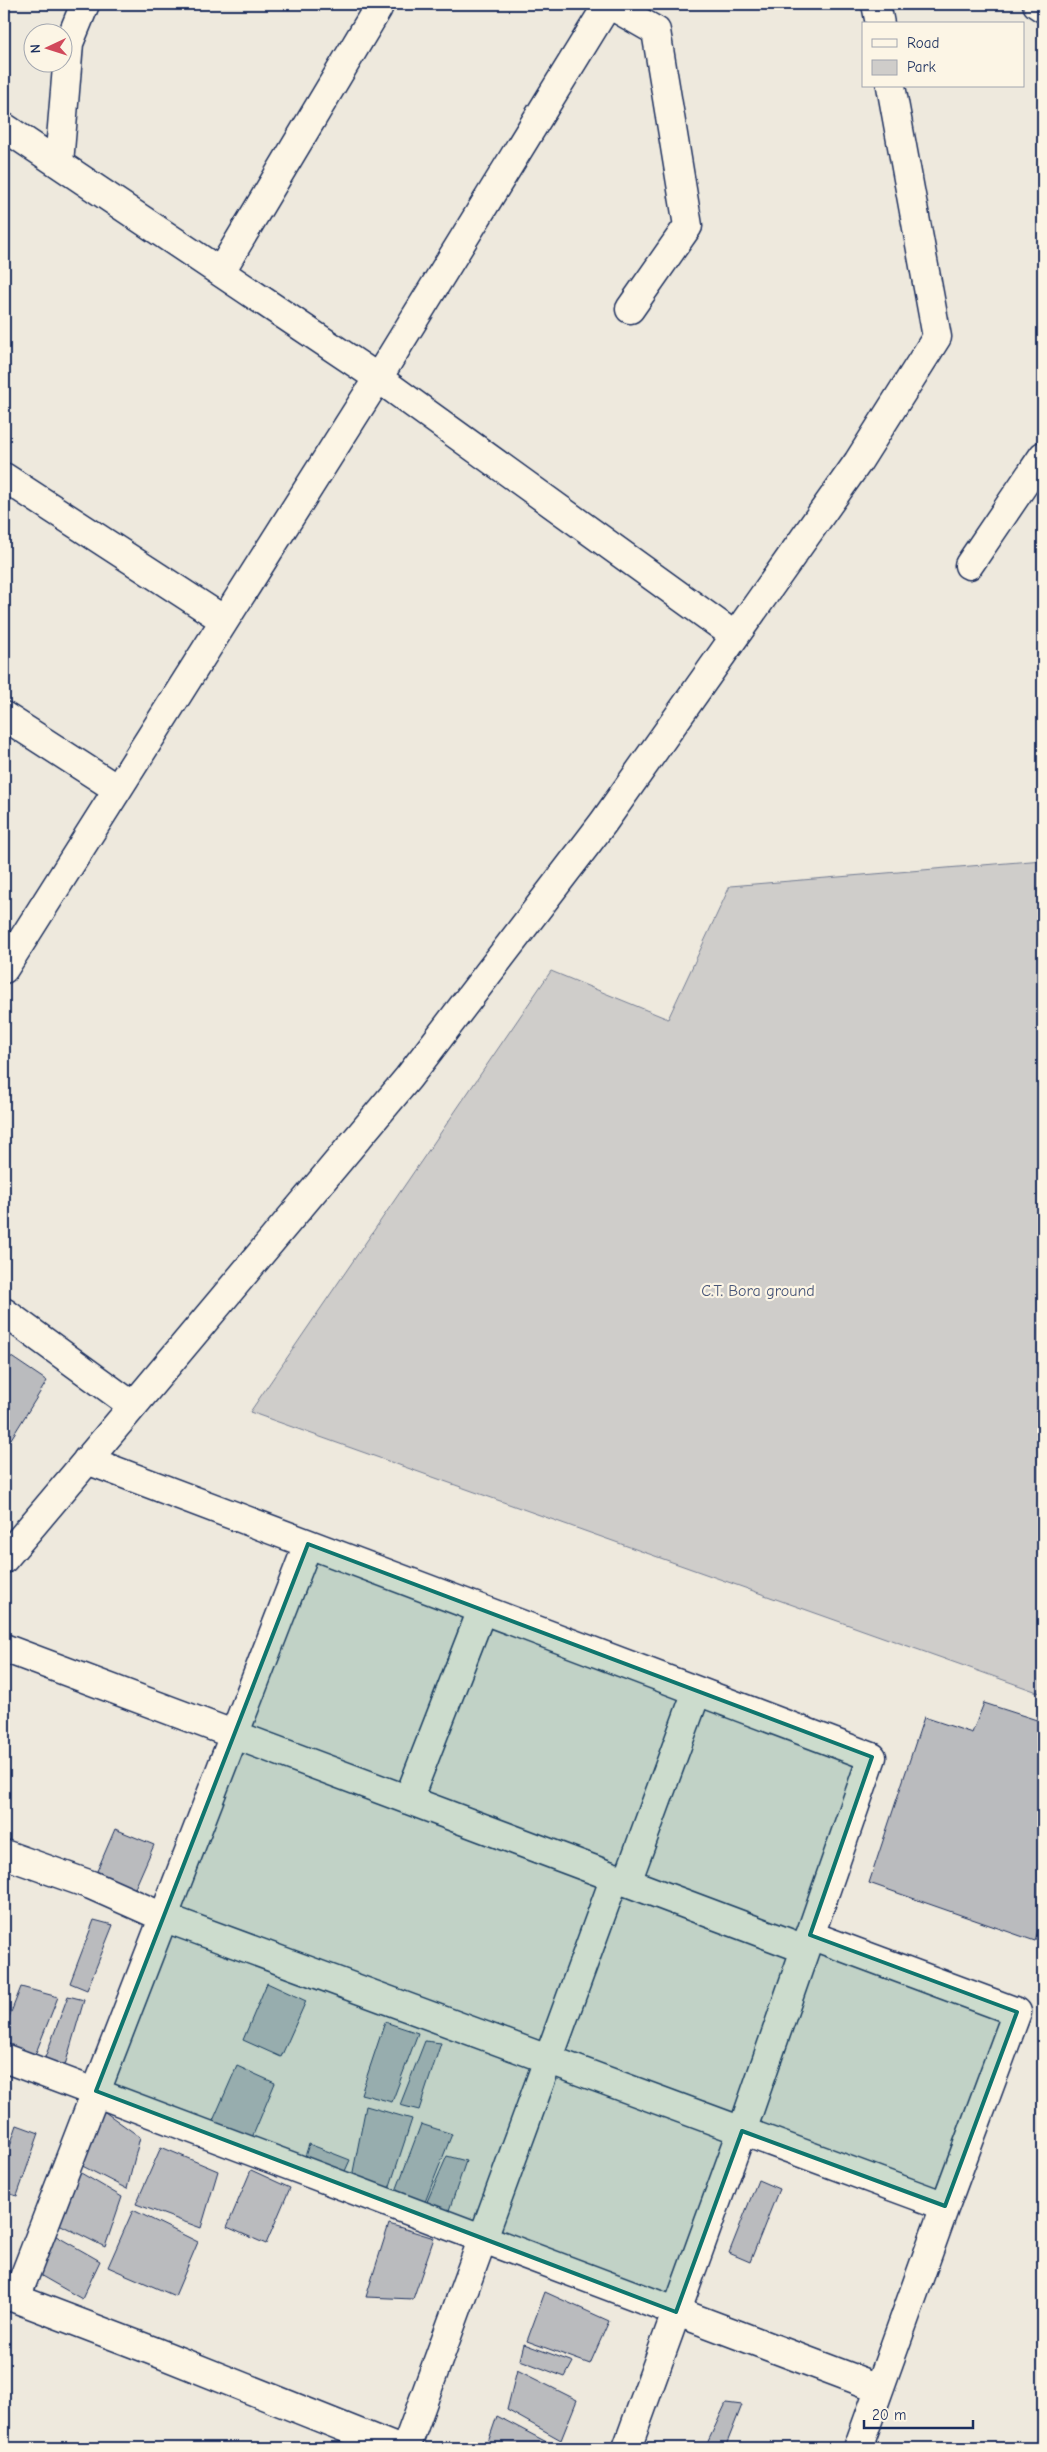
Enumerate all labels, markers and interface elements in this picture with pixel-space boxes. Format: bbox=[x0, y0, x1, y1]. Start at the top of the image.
north arrow bbox=[22, 22, 72, 72]
legend bbox=[862, 22, 1024, 88]
text: Road bbox=[907, 34, 939, 52]
text: N bbox=[27, 44, 44, 54]
text: Park bbox=[907, 58, 936, 76]
park label: C.T. Bora ground bbox=[701, 1282, 815, 1300]
scale bar bbox=[864, 2397, 973, 2429]
text: 20 m bbox=[872, 2406, 906, 2424]

